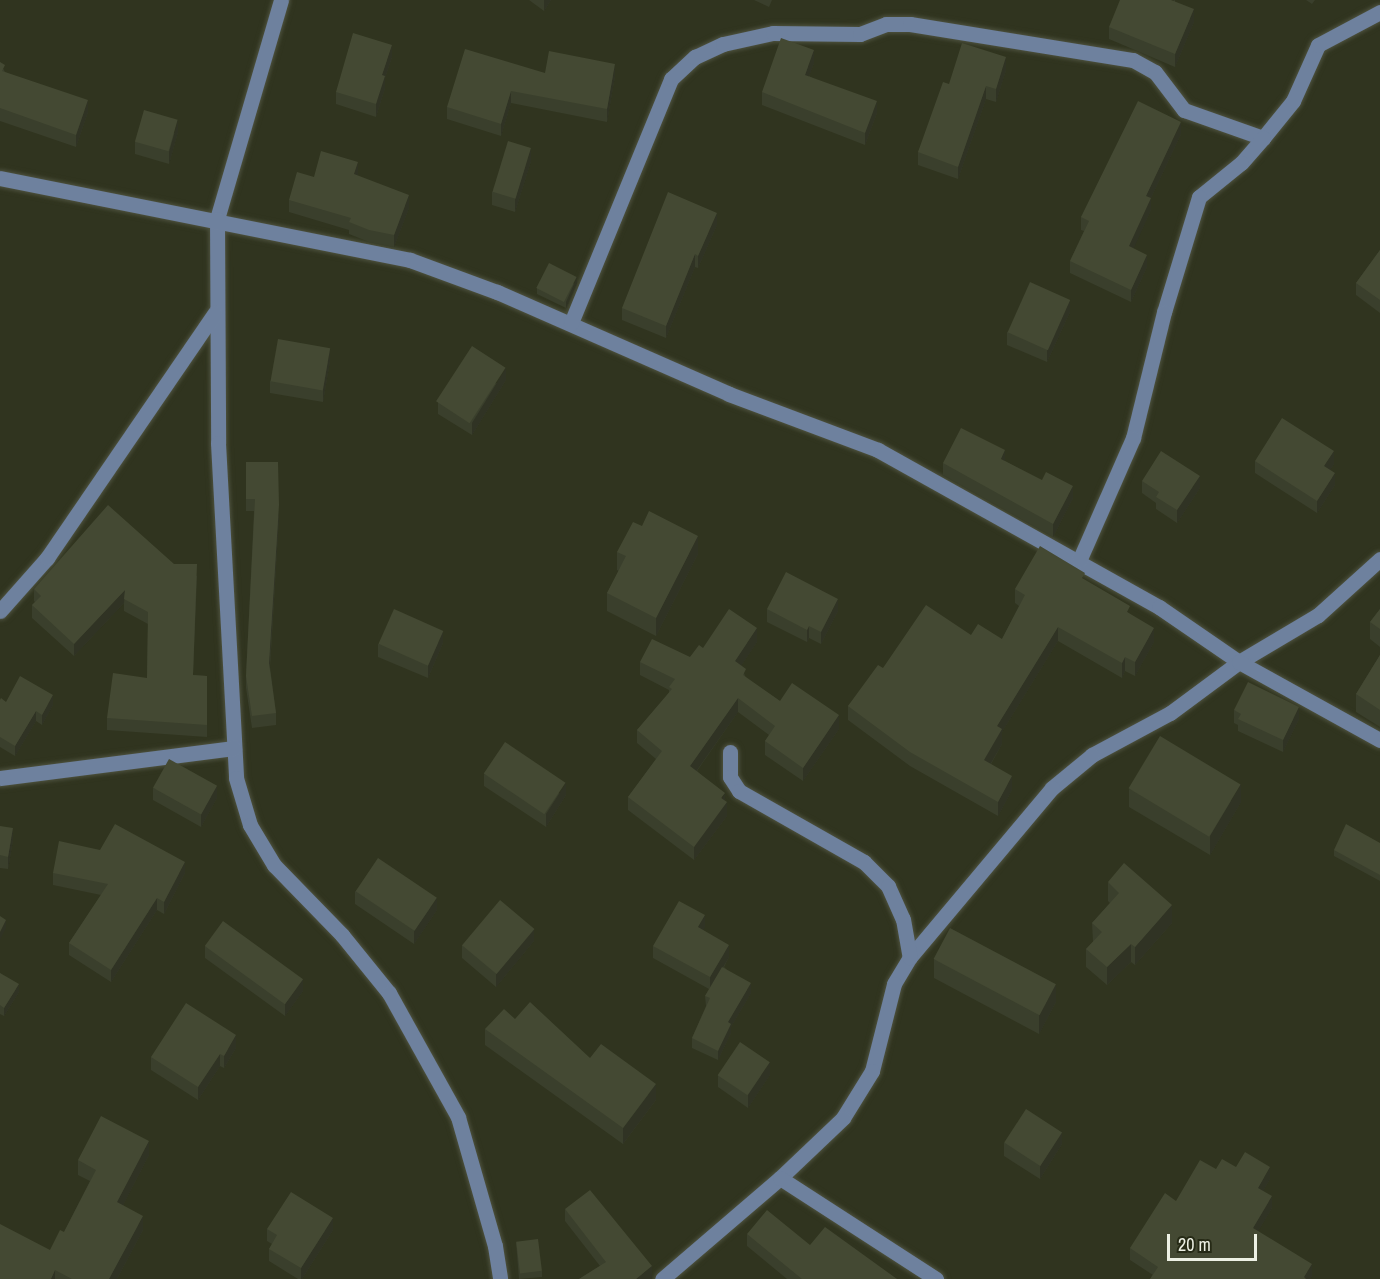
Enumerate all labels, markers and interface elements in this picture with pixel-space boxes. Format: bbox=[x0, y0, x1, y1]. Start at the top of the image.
scale bar bbox=[1170, 1222, 1260, 1260]
text: 20 m bbox=[1178, 1232, 1211, 1257]

